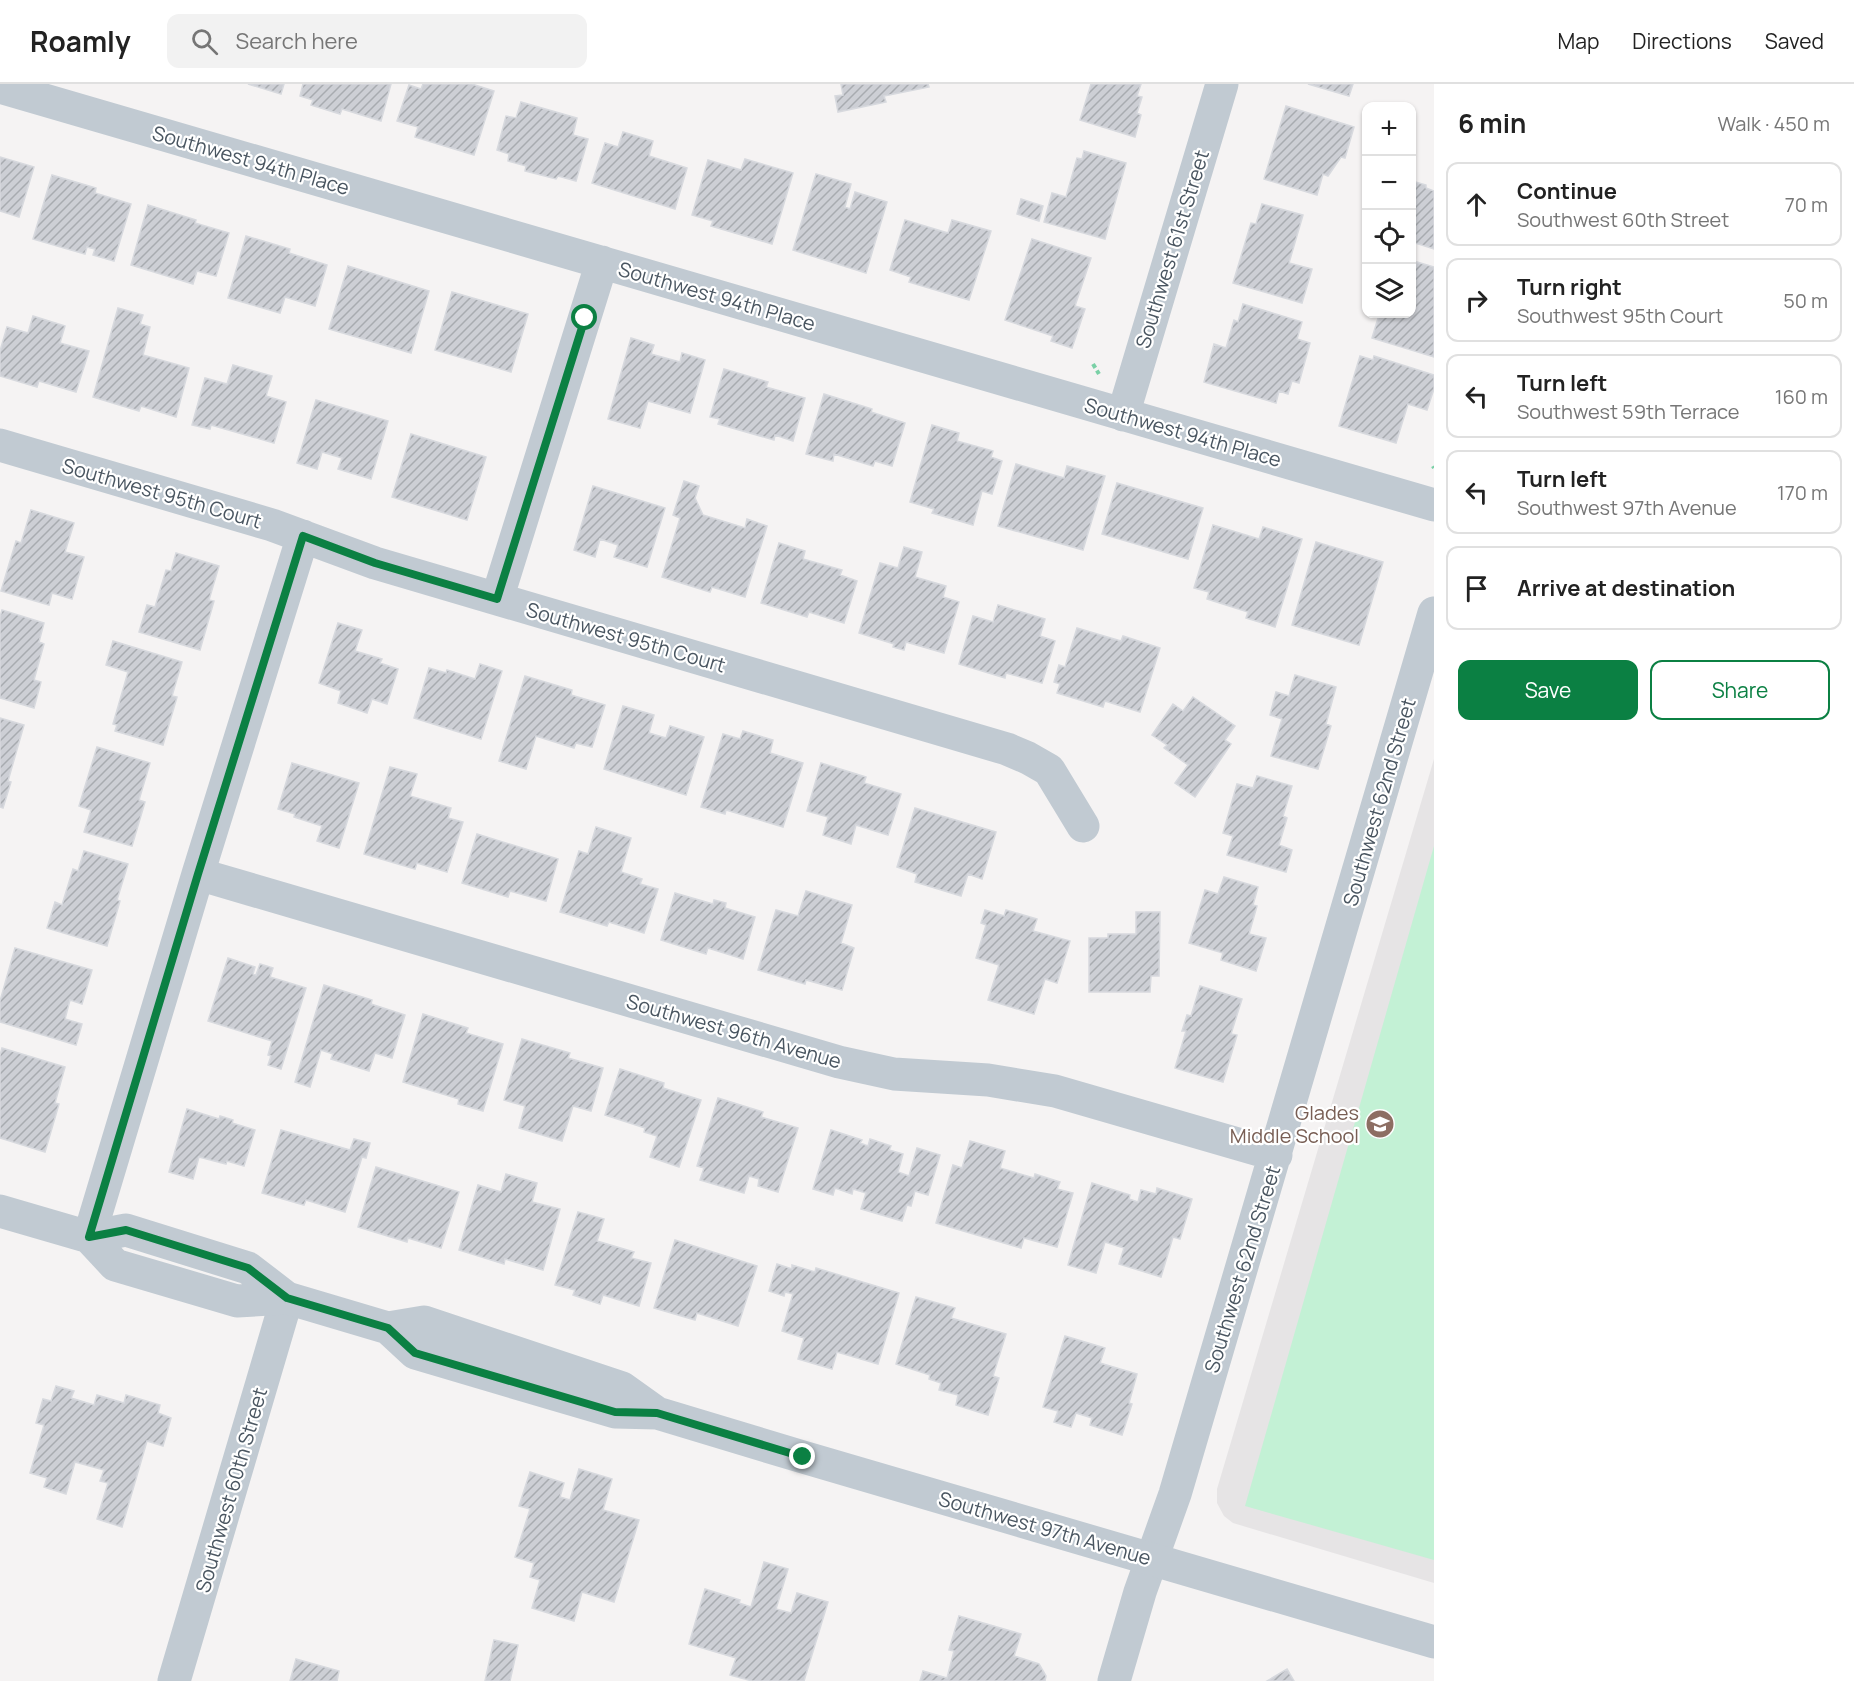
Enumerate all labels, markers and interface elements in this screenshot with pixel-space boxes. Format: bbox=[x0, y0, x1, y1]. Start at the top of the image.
search box bbox=[167, 14, 587, 68]
text: Roamly bbox=[30, 22, 131, 60]
icon: search bbox=[188, 25, 221, 58]
text: Search here bbox=[236, 26, 358, 56]
text: Map bbox=[1558, 27, 1599, 55]
text: Directions bbox=[1632, 27, 1732, 55]
text: Saved bbox=[1765, 27, 1824, 55]
map controls bbox=[1362, 102, 1416, 318]
button: + bbox=[1362, 102, 1416, 156]
text: 6 min bbox=[1458, 105, 1526, 141]
text: Walk · 450 m bbox=[1717, 110, 1830, 137]
street label: Southwest 94th Place bbox=[149, 119, 353, 201]
street label: Southwest 61st Street bbox=[1129, 146, 1215, 352]
button: − bbox=[1362, 156, 1416, 210]
text: Continue bbox=[1517, 176, 1617, 206]
icon: ahead bbox=[1460, 188, 1493, 221]
text: 70 m bbox=[1785, 191, 1828, 218]
text: Southwest 60th Street bbox=[1517, 206, 1729, 233]
button: locate bbox=[1362, 210, 1416, 264]
street label: Southwest 94th Place bbox=[615, 255, 819, 337]
button: layers bbox=[1362, 264, 1416, 318]
text: Turn right bbox=[1517, 272, 1622, 302]
icon: right bbox=[1460, 284, 1493, 317]
text: 50 m bbox=[1783, 287, 1828, 314]
text: Southwest 95th Court bbox=[1517, 302, 1723, 329]
route start bbox=[571, 304, 597, 330]
text: Turn left bbox=[1517, 368, 1607, 398]
icon: left bbox=[1460, 380, 1493, 413]
text: 160 m bbox=[1775, 383, 1828, 410]
street label: Southwest 94th Place bbox=[1081, 391, 1285, 473]
text: Southwest 59th Terrace bbox=[1517, 398, 1740, 425]
street label: Southwest 95th Court bbox=[59, 452, 265, 534]
text: Turn left bbox=[1517, 464, 1607, 494]
icon: left bbox=[1460, 476, 1493, 509]
text: 170 m bbox=[1777, 479, 1828, 506]
text: Southwest 97th Avenue bbox=[1517, 494, 1737, 521]
icon: arrive bbox=[1460, 572, 1493, 605]
text: Arrive at destination bbox=[1517, 573, 1735, 603]
street label: Southwest 95th Court bbox=[523, 596, 729, 678]
button: Save bbox=[1458, 660, 1638, 720]
button: Share bbox=[1650, 660, 1830, 720]
street label: Southwest 62nd Street bbox=[1336, 695, 1422, 909]
street label: Southwest 96th Avenue bbox=[623, 987, 845, 1075]
place label: Glades Middle School bbox=[1230, 1099, 1359, 1149]
school or university icon: Glades Middle School bbox=[1364, 1108, 1396, 1140]
street label: Southwest 62nd Street bbox=[1198, 1162, 1286, 1376]
street label: Southwest 60th Street bbox=[189, 1384, 273, 1596]
route end bbox=[789, 1443, 815, 1469]
street label: Southwest 97th Avenue bbox=[936, 1485, 1154, 1571]

